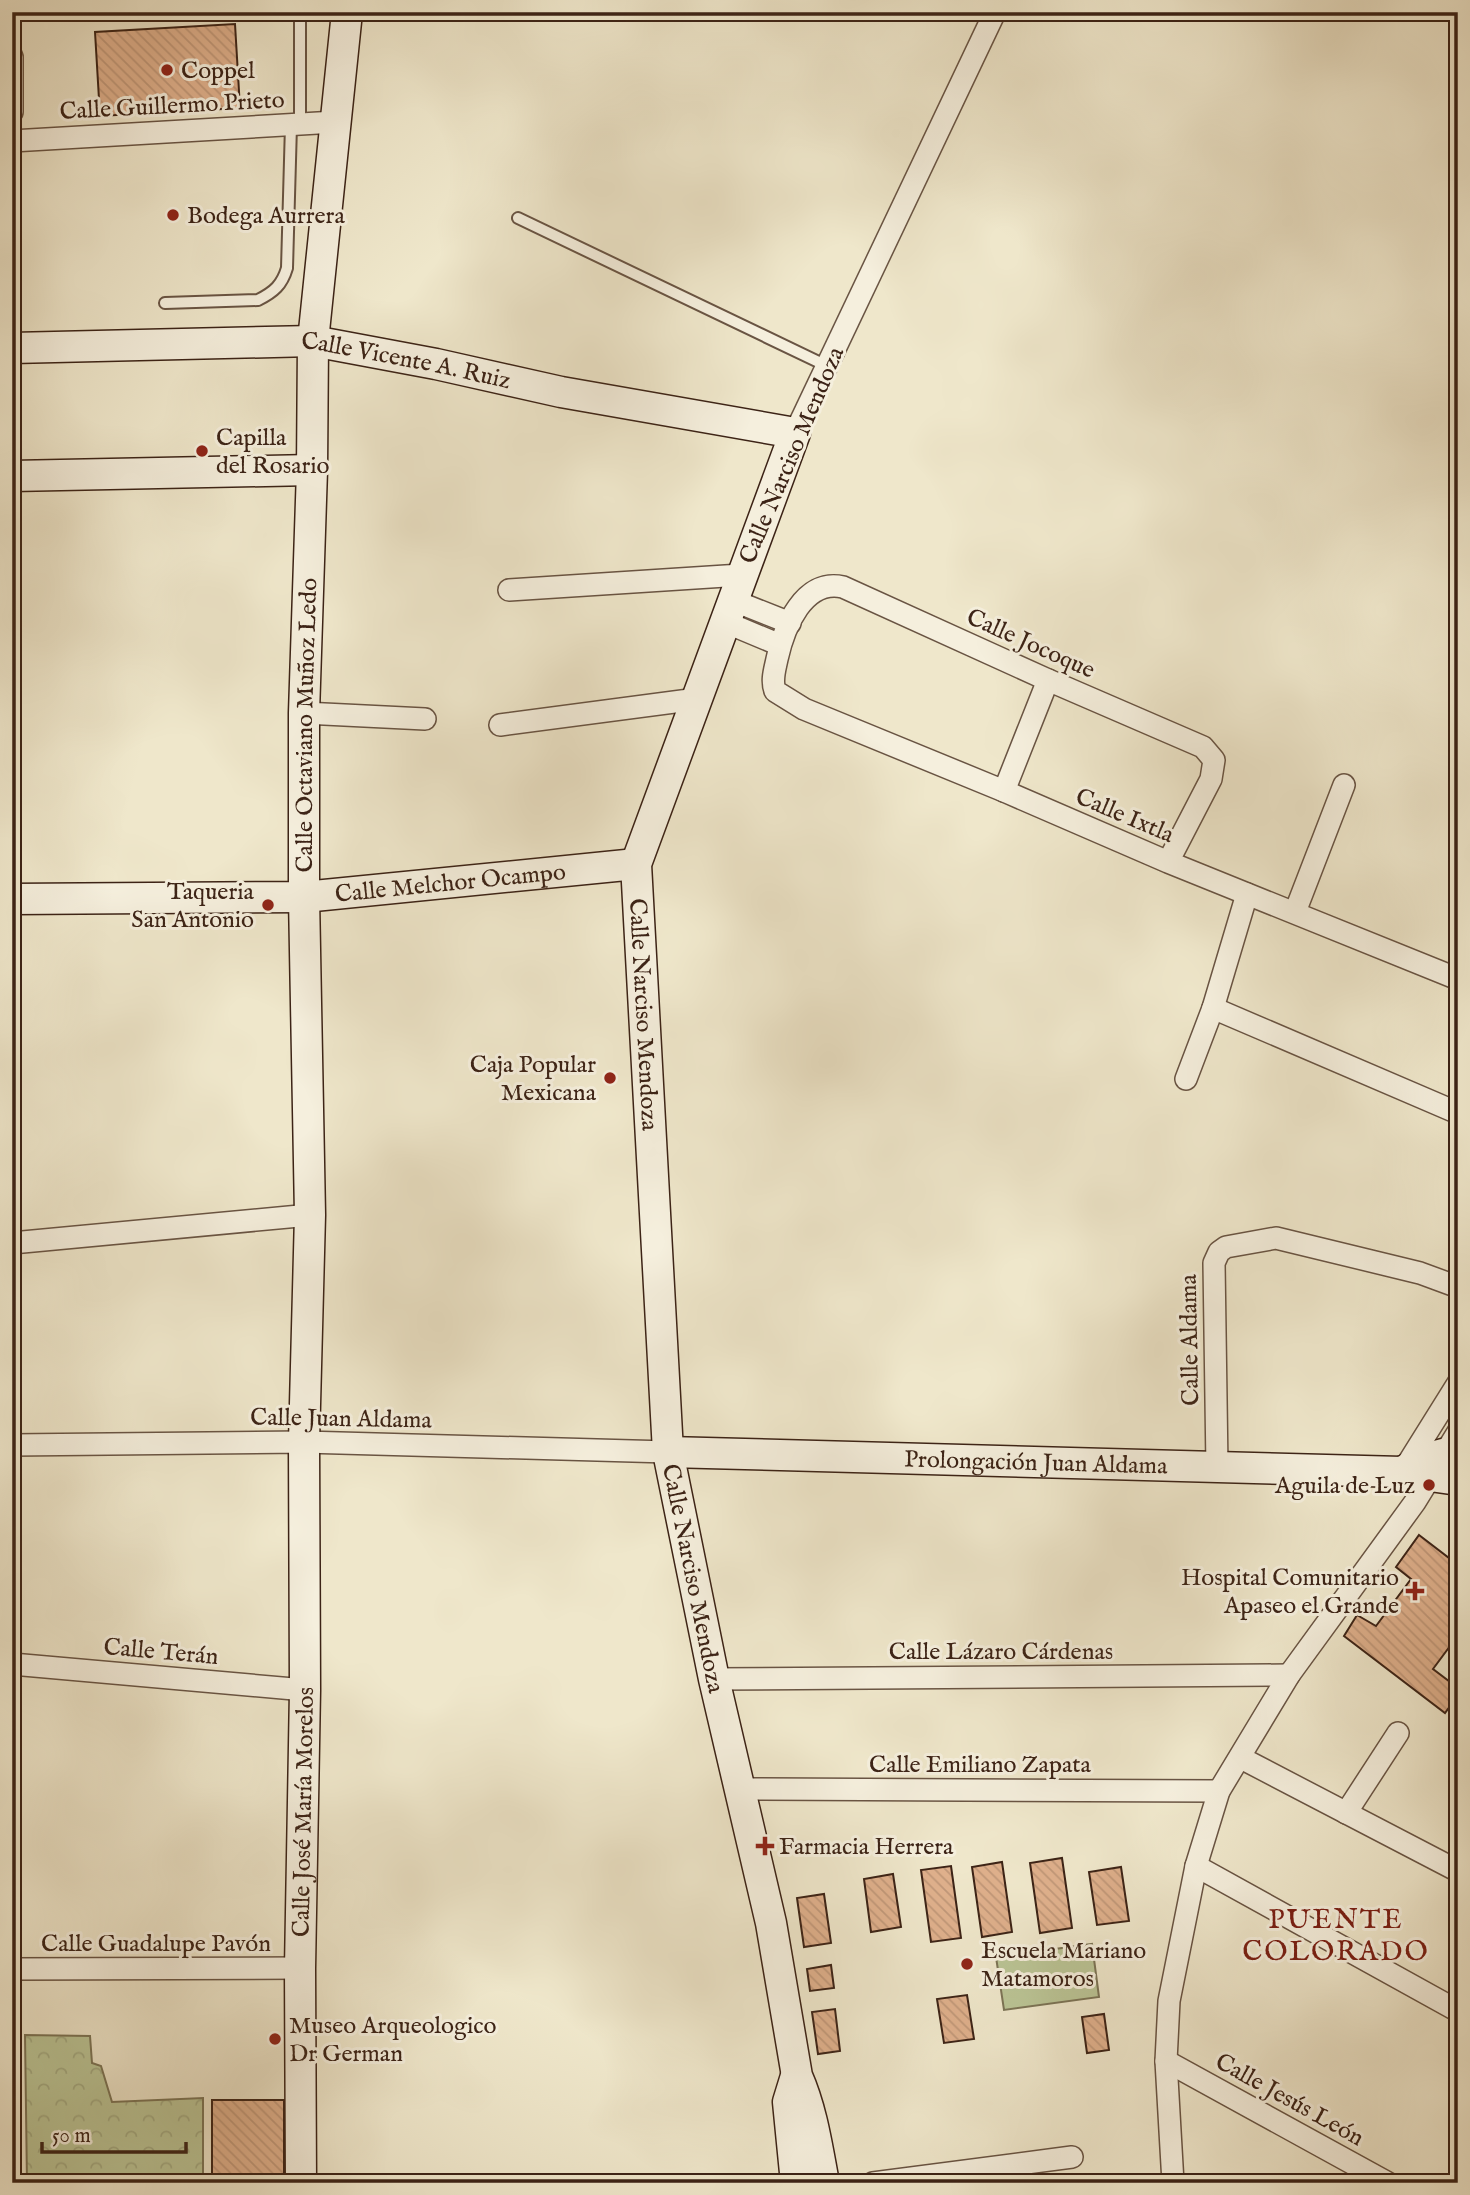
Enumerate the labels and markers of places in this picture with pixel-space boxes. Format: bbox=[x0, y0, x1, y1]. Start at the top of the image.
place label: Coppel bbox=[181, 56, 255, 87]
marker: Coppel bbox=[159, 62, 175, 78]
place label: Bodega Aurrera bbox=[187, 201, 345, 232]
marker: Bodega Aurrera bbox=[165, 207, 181, 223]
place label: Capilla del Rosario bbox=[216, 423, 330, 482]
marker: Capilla del Rosario bbox=[194, 443, 210, 459]
place label: Taqueria San Antonio bbox=[131, 877, 255, 936]
marker: Taqueria San Antonio bbox=[260, 897, 276, 913]
place label: Caja Popular Mexicana bbox=[470, 1050, 597, 1109]
marker: Caja Popular Mexicana bbox=[602, 1070, 618, 1086]
place label: Aguila de Luz bbox=[1274, 1471, 1415, 1502]
marker: Aguila de Luz bbox=[1421, 1477, 1437, 1493]
place label: Hospital Comunitario Apaseo el Grande bbox=[1181, 1563, 1399, 1622]
marker: Hospital Comunitario Apaseo el Grande bbox=[1405, 1581, 1425, 1601]
place label: Farmacia Herrera bbox=[779, 1832, 954, 1863]
marker: Farmacia Herrera bbox=[757, 1838, 773, 1854]
place label: Escuela Mariano Matamoros bbox=[981, 1936, 1146, 1995]
marker: Escuela Mariano Matamoros bbox=[959, 1956, 975, 1972]
place label: Museo Arqueologico Dr German bbox=[289, 2011, 497, 2070]
marker: Museo Arqueologico Dr German bbox=[267, 2031, 283, 2047]

